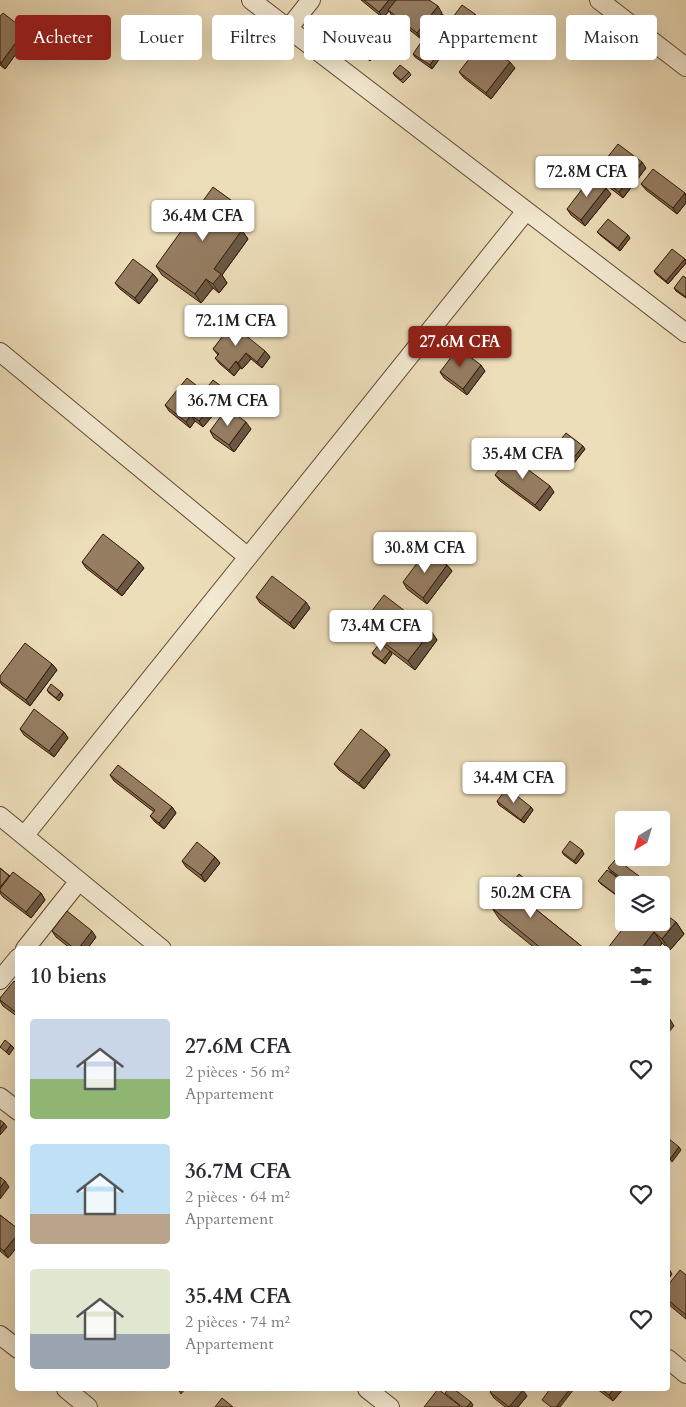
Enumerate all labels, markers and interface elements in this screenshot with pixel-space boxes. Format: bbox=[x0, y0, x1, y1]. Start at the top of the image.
chip: Acheter bbox=[15, 15, 111, 60]
chip: Louer bbox=[121, 15, 202, 60]
chip: Filtres bbox=[212, 15, 294, 60]
chip: Nouveau bbox=[304, 15, 410, 60]
chip: Appartement bbox=[420, 15, 556, 60]
chip: Maison bbox=[566, 15, 657, 60]
pin: 72.8M CFA bbox=[530, 156, 644, 198]
text: 72.8M CFA bbox=[546, 161, 628, 183]
pin: 36.4M CFA bbox=[146, 200, 260, 242]
text: 36.4M CFA bbox=[162, 205, 244, 227]
pin: 72.1M CFA bbox=[179, 304, 293, 347]
text: 72.1M CFA bbox=[195, 310, 277, 332]
pin: 27.6M CFA bbox=[403, 326, 517, 368]
text: 27.6M CFA bbox=[419, 331, 501, 353]
pin: 36.7M CFA bbox=[171, 384, 285, 427]
text: 36.7M CFA bbox=[187, 390, 269, 412]
pin: 35.4M CFA bbox=[466, 438, 580, 480]
text: 35.4M CFA bbox=[482, 443, 564, 465]
pin: 30.8M CFA bbox=[368, 532, 482, 574]
text: 30.8M CFA bbox=[384, 537, 466, 559]
pin: 73.4M CFA bbox=[324, 610, 438, 652]
text: 73.4M CFA bbox=[340, 615, 422, 637]
pin: 34.4M CFA bbox=[457, 762, 571, 804]
text: 34.4M CFA bbox=[473, 767, 555, 789]
north arrow bbox=[615, 811, 670, 866]
map controls bbox=[615, 811, 670, 931]
pin: 50.2M CFA bbox=[474, 876, 588, 919]
button: layers bbox=[615, 876, 670, 931]
text: 50.2M CFA bbox=[490, 882, 572, 904]
text: 10 biens bbox=[30, 962, 106, 991]
icon: filters bbox=[627, 962, 655, 990]
text: 27.6M CFA bbox=[185, 1032, 292, 1061]
icon: home bbox=[70, 1039, 130, 1099]
icon: heart bbox=[627, 1055, 655, 1083]
text: 2 pièces · 56 m² bbox=[185, 1061, 290, 1083]
text: Appartement bbox=[185, 1083, 273, 1105]
text: 36.7M CFA bbox=[185, 1157, 292, 1186]
icon: home bbox=[70, 1164, 130, 1224]
icon: heart bbox=[627, 1180, 655, 1208]
text: 2 pièces · 64 m² bbox=[185, 1186, 290, 1208]
text: Appartement bbox=[185, 1208, 273, 1230]
text: 35.4M CFA bbox=[185, 1282, 292, 1311]
icon: home bbox=[70, 1289, 130, 1349]
icon: heart bbox=[627, 1305, 655, 1333]
text: 2 pièces · 74 m² bbox=[185, 1311, 290, 1333]
text: Appartement bbox=[185, 1333, 273, 1355]

